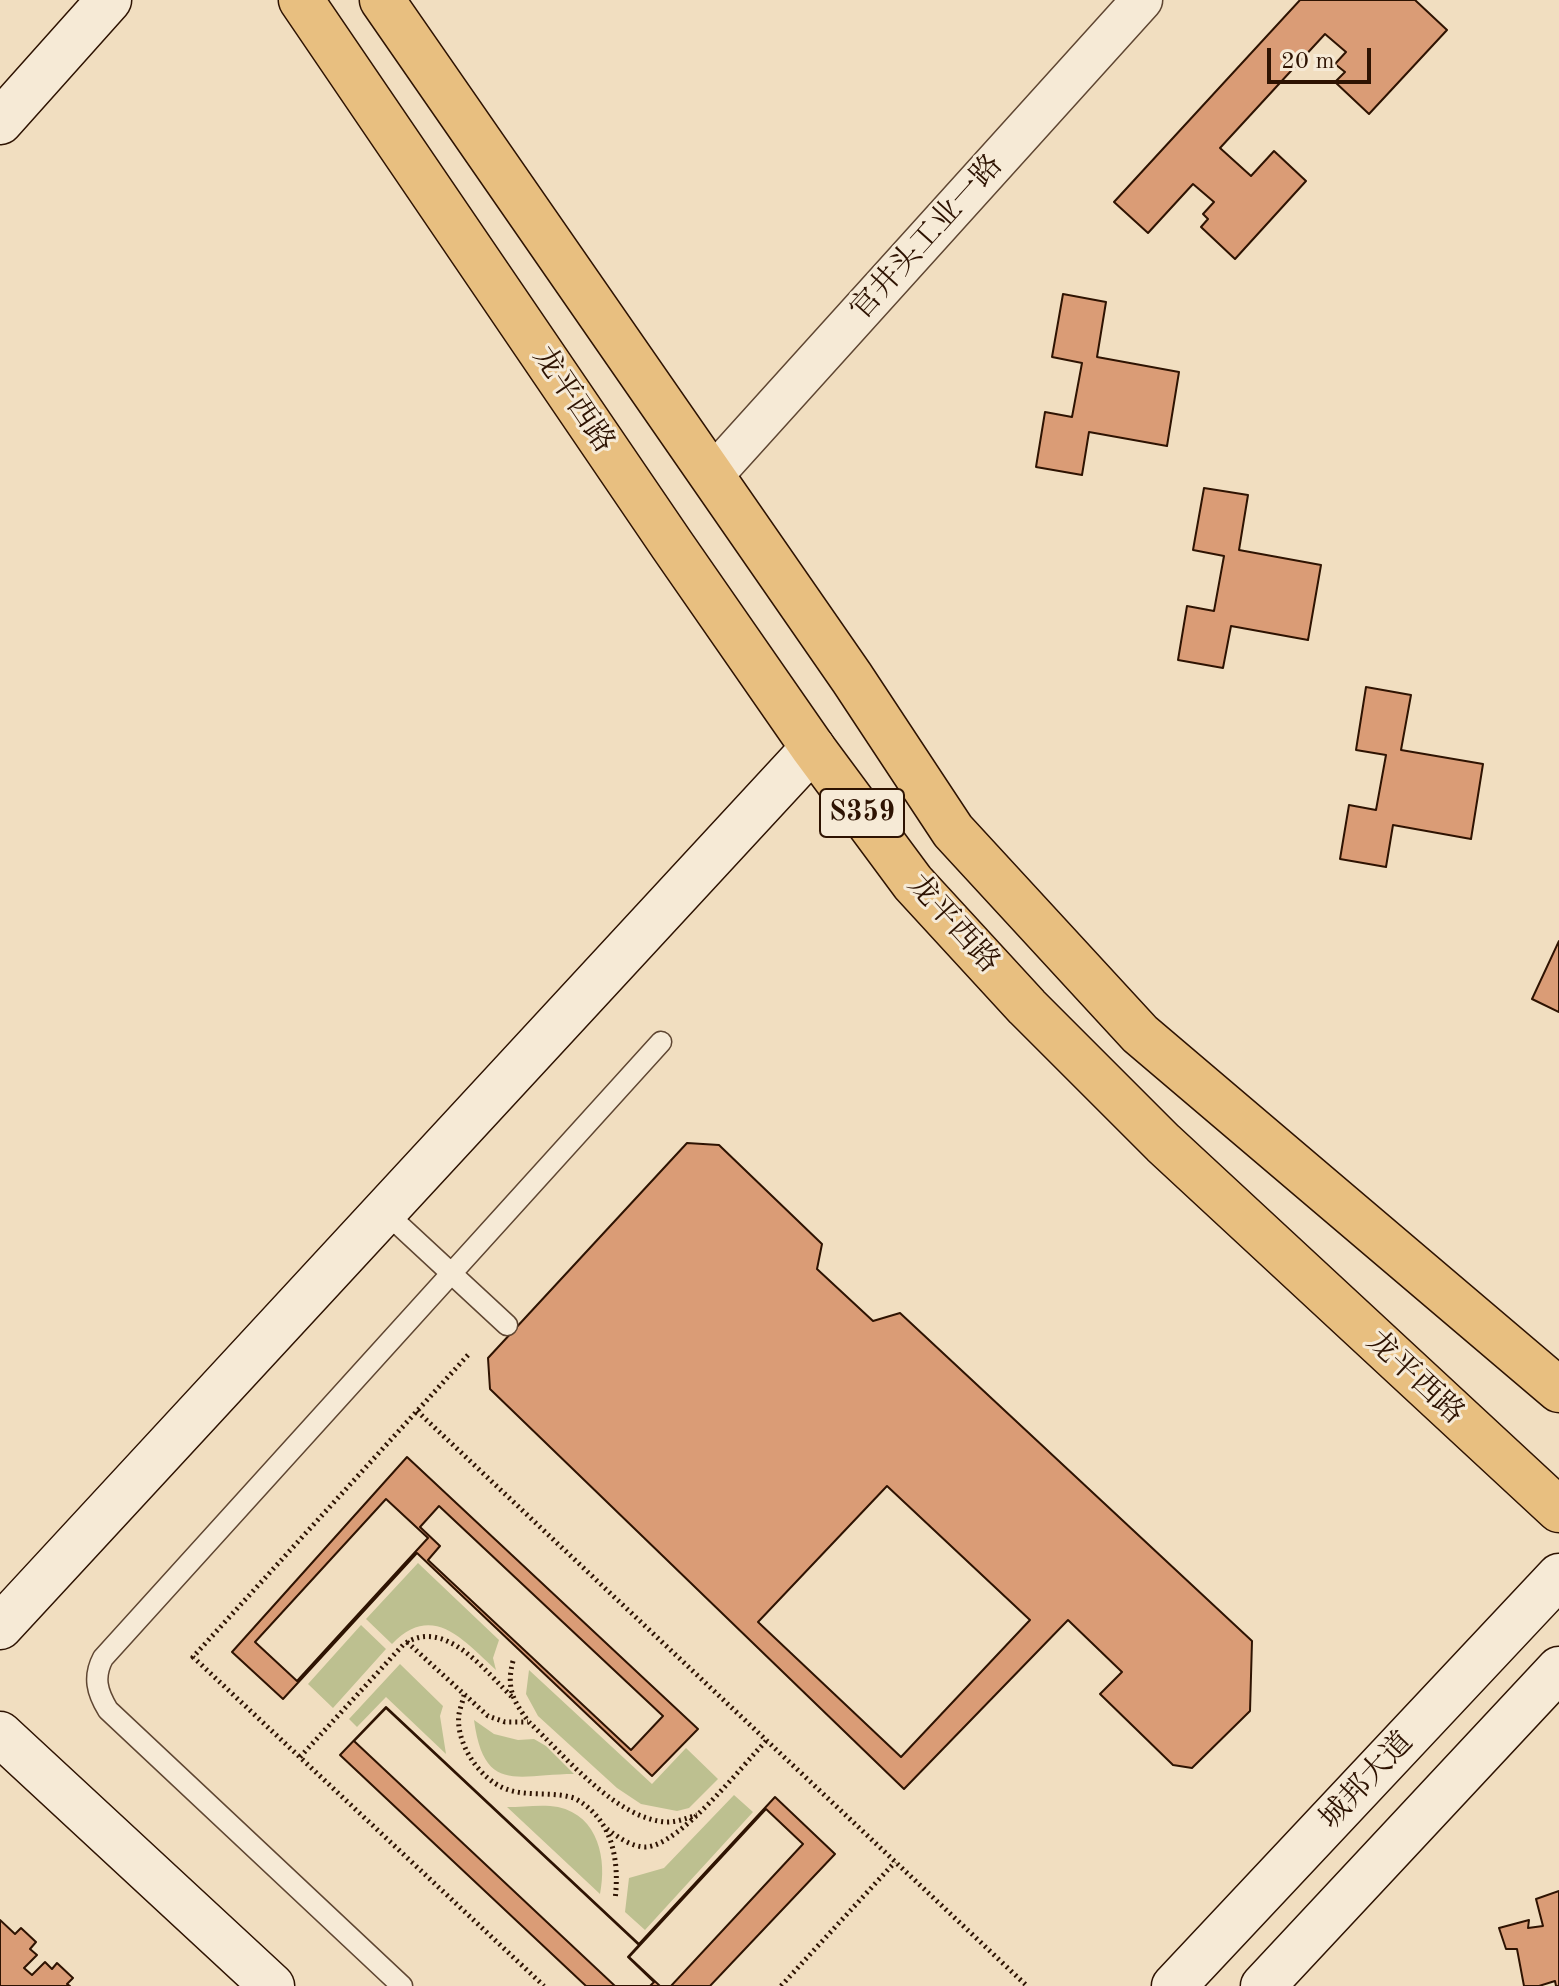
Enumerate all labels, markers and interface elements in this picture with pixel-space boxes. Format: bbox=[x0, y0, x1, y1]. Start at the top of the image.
scale bar bbox=[1271, 32, 1375, 82]
text: 20 m bbox=[1281, 50, 1335, 74]
street label: 官井头工业一路 bbox=[843, 148, 1011, 328]
street label: 龙平西路 bbox=[525, 340, 621, 460]
road number: S359 bbox=[820, 789, 904, 837]
street label: 龙平西路 bbox=[899, 867, 1007, 981]
street label: 龙平西路 bbox=[1359, 1324, 1471, 1432]
street label: 城邦大道 bbox=[1313, 1725, 1421, 1837]

